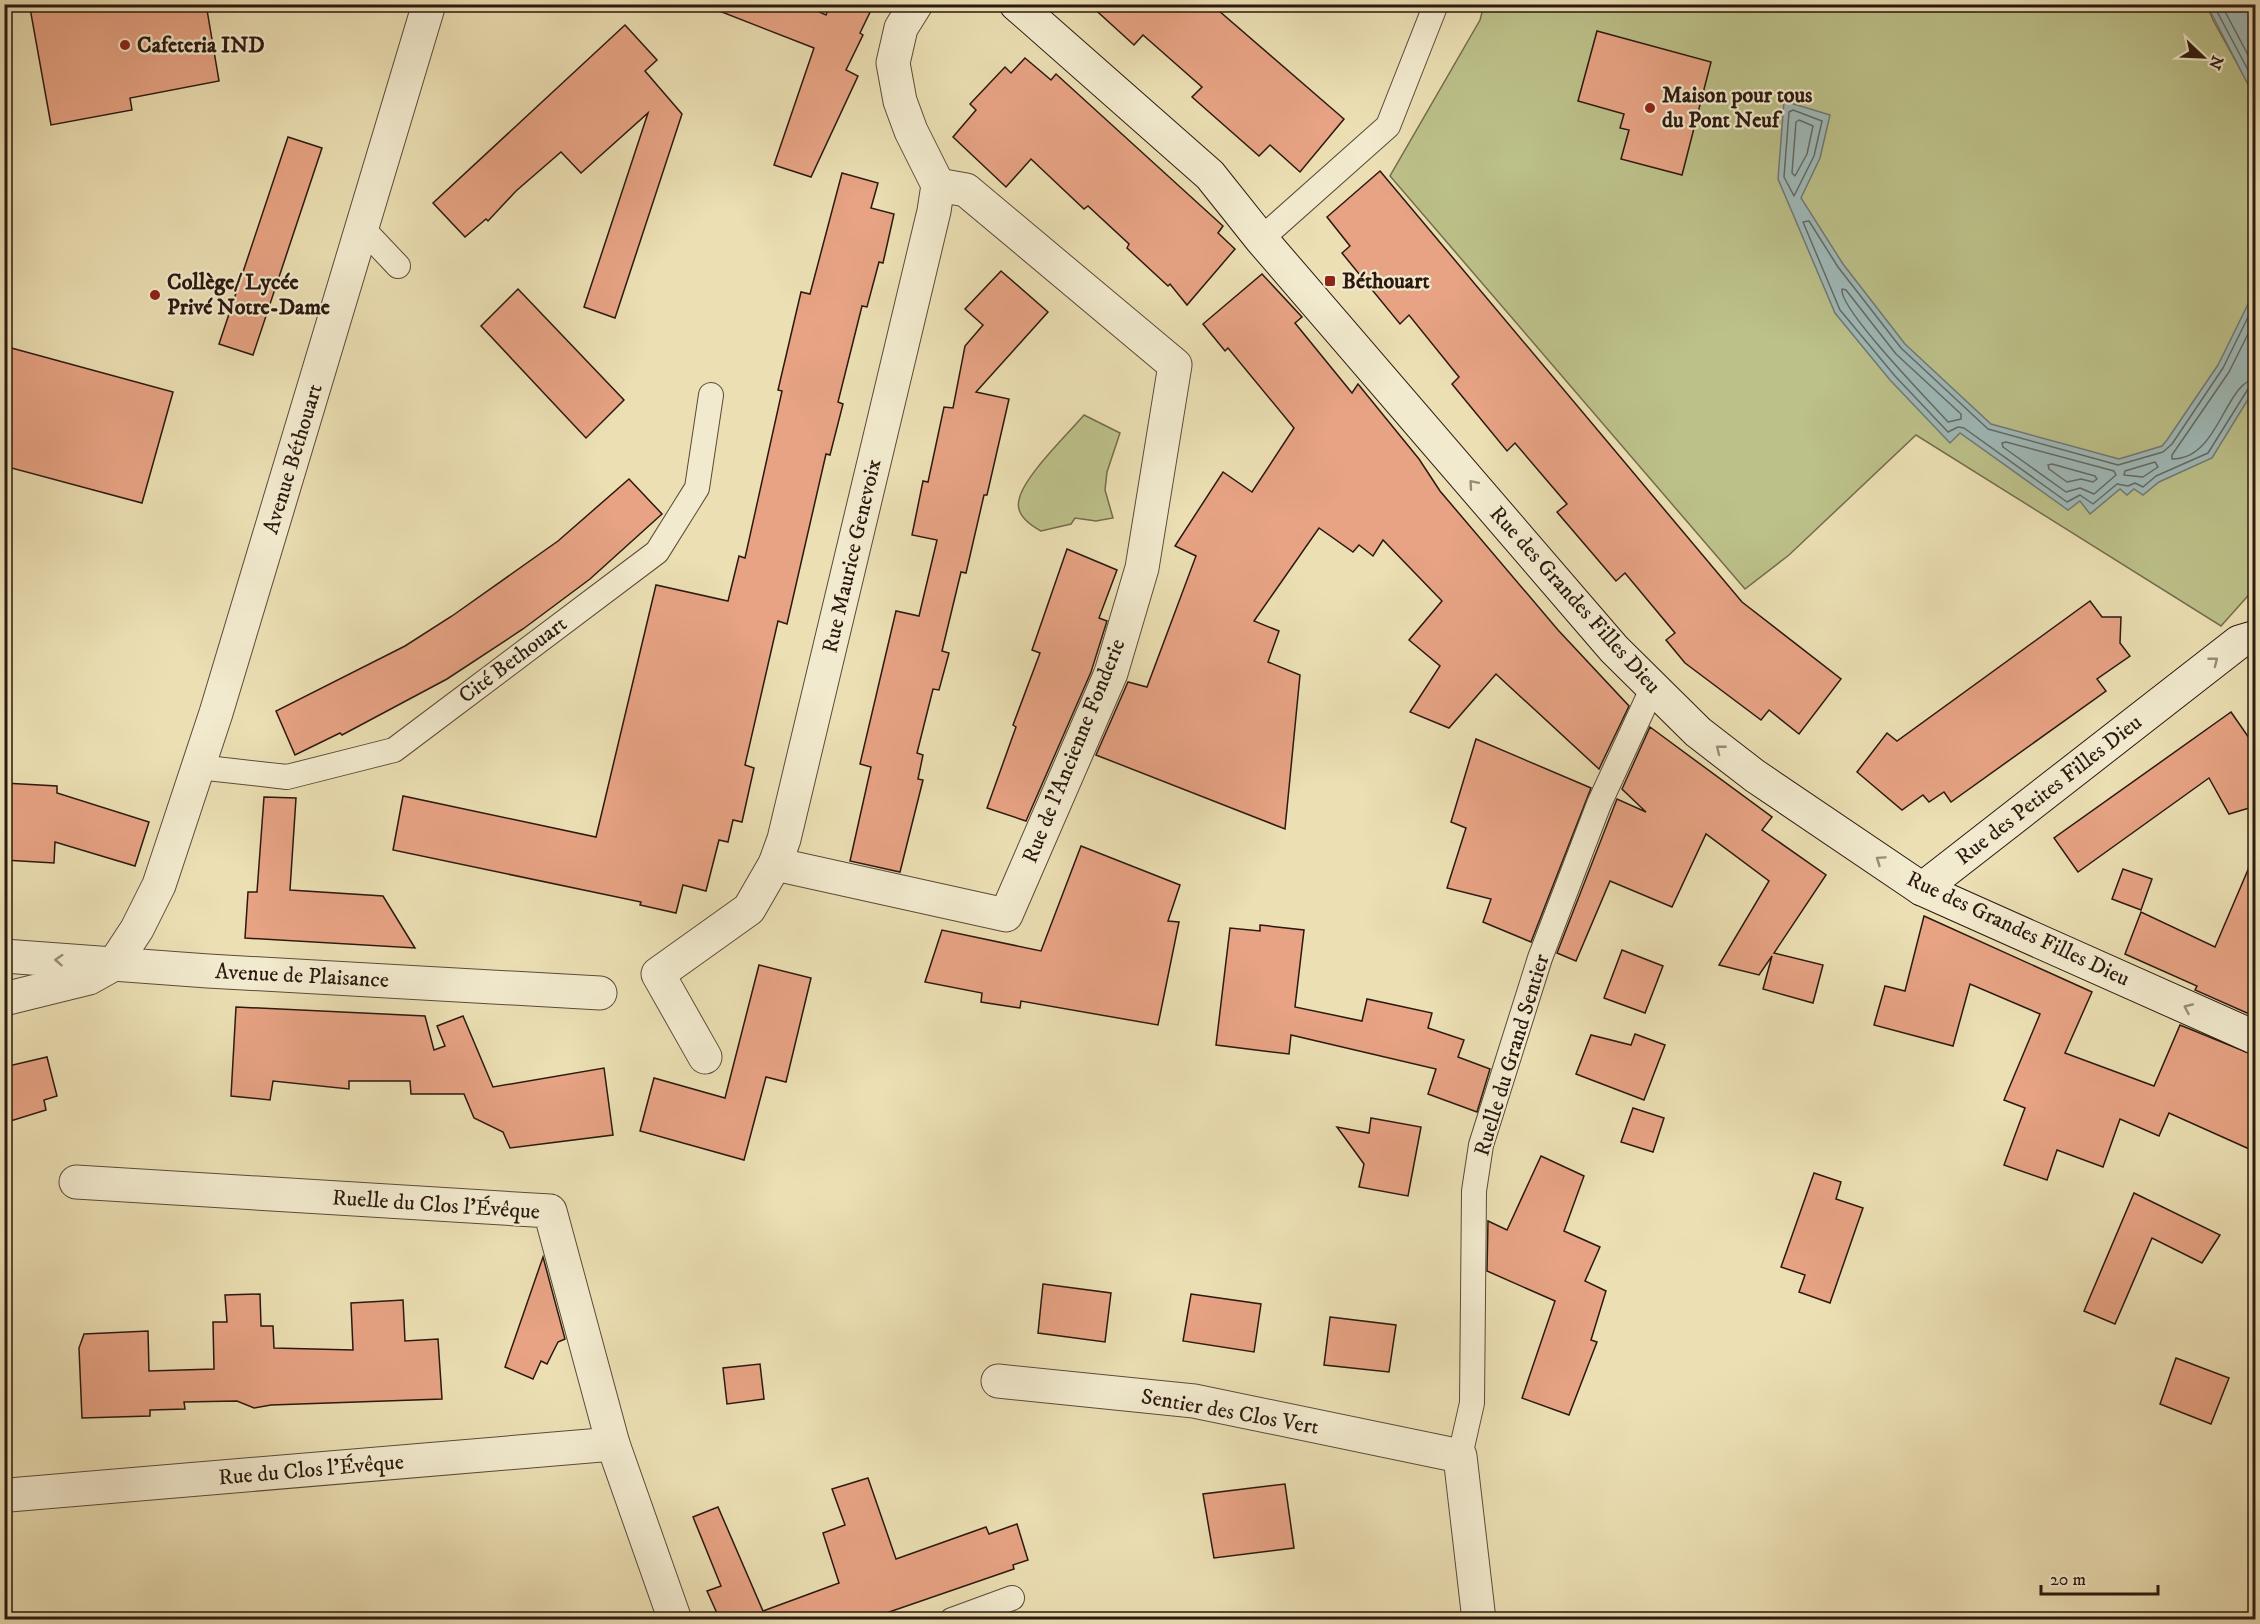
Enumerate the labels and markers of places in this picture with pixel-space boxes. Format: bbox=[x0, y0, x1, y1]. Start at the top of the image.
place label: Cafeteria IND bbox=[137, 32, 265, 59]
marker: Cafeteria IND bbox=[118, 38, 132, 52]
place label: Maison pour tous du Pont Neuf bbox=[1662, 82, 1813, 134]
marker: Maison pour tous du Pont Neuf bbox=[1643, 101, 1657, 115]
place label: Béthouart bbox=[1342, 268, 1429, 295]
place label: Collège/ Lycée Privé Notre-Dame bbox=[167, 269, 330, 321]
marker: Béthouart bbox=[1323, 274, 1337, 288]
marker: Collège/ Lycée Privé Notre-Dame bbox=[148, 288, 162, 302]

